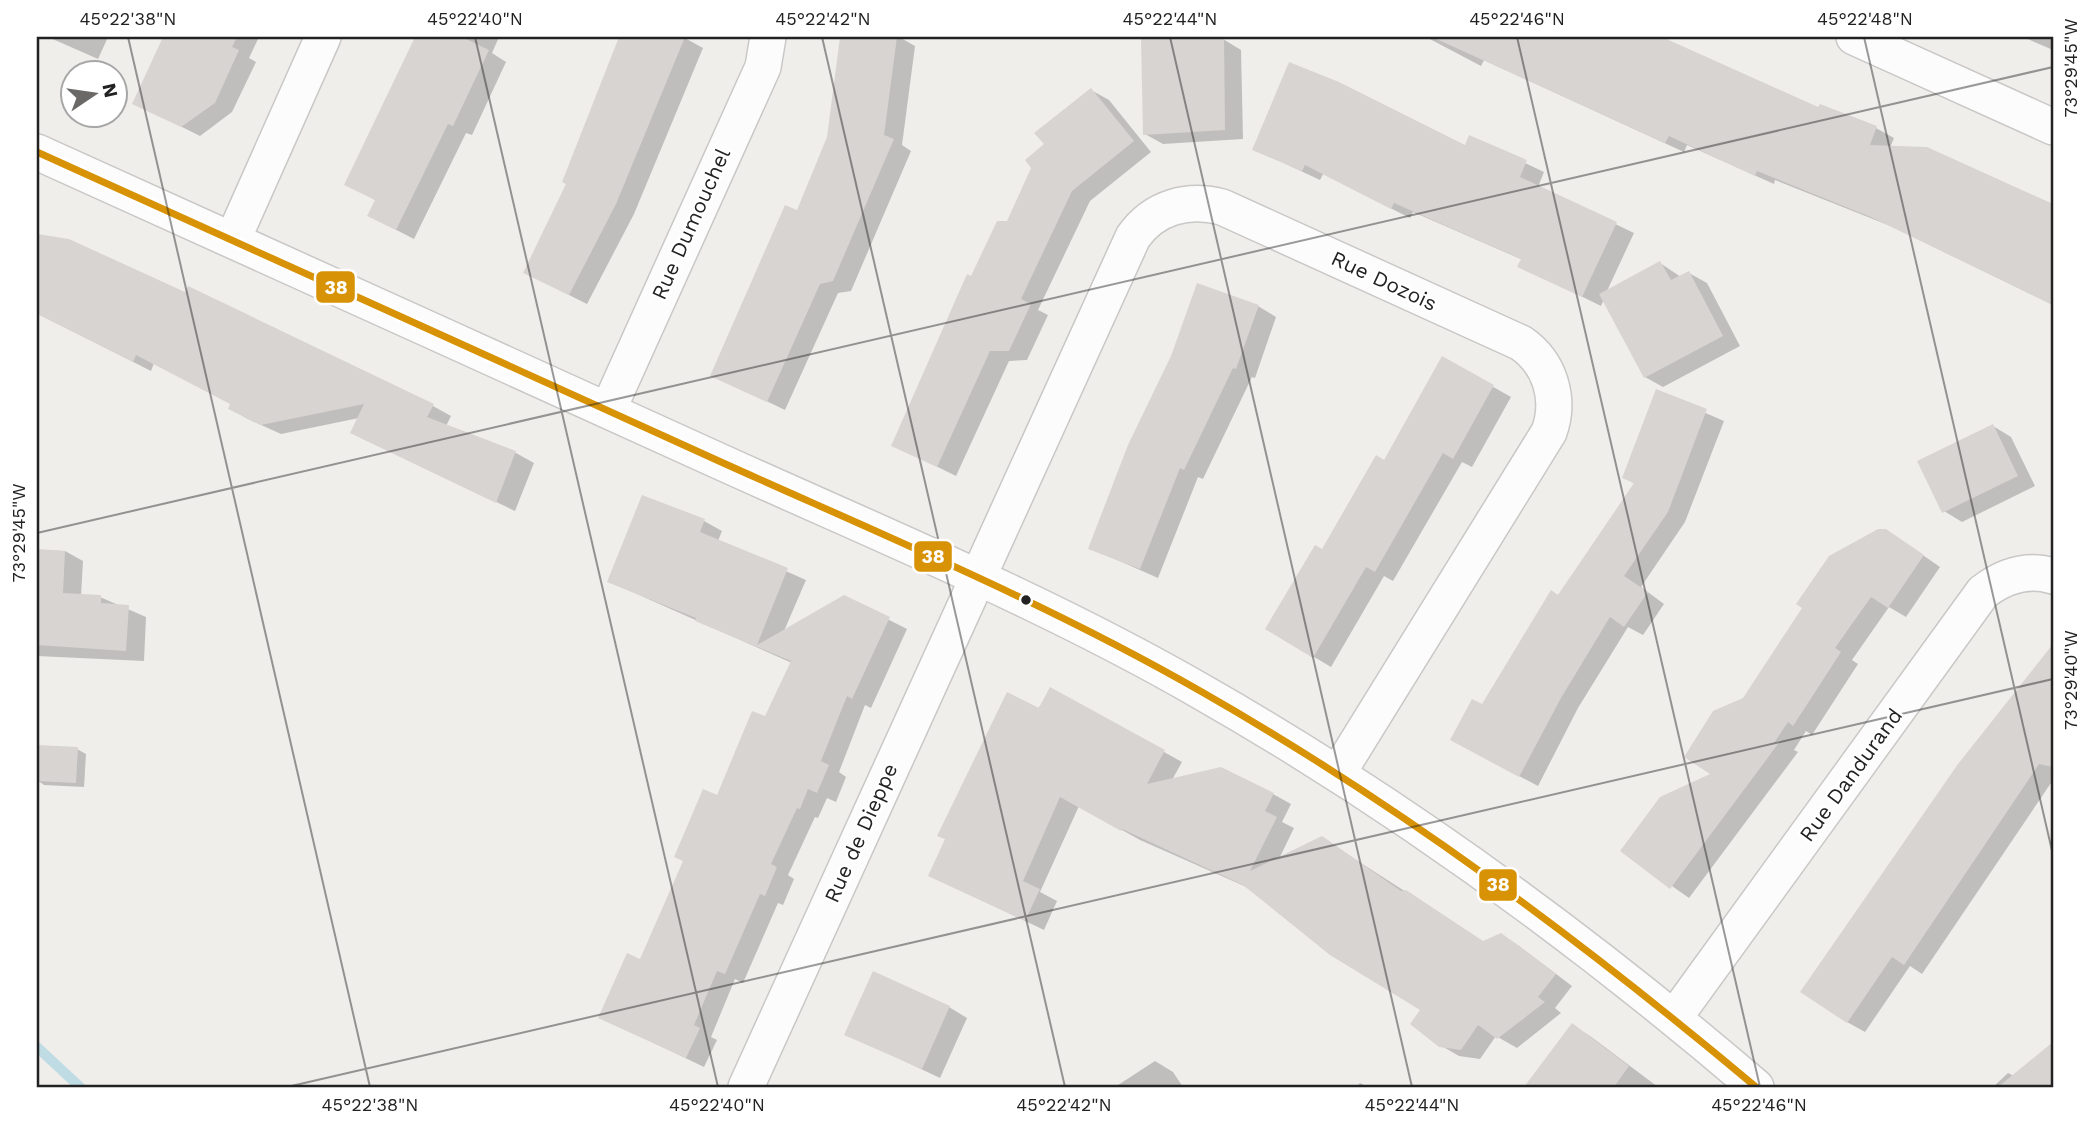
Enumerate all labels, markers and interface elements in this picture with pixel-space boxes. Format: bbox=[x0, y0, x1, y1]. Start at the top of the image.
text: 45°22'38"N bbox=[79, 8, 177, 29]
text: 45°22'40"N bbox=[427, 8, 523, 29]
text: 45°22'42"N bbox=[775, 8, 871, 29]
text: 45°22'44"N bbox=[1123, 8, 1217, 29]
text: 45°22'46"N bbox=[1469, 8, 1565, 29]
text: 45°22'48"N bbox=[1817, 8, 1913, 29]
text: 73°29'45"W bbox=[2060, 18, 2081, 118]
north arrow bbox=[60, 60, 130, 130]
text: N bbox=[97, 81, 123, 100]
street label: Rue Dumouchel bbox=[646, 144, 735, 303]
street label: Rue Dozois bbox=[1327, 245, 1441, 316]
line badge: 38 bbox=[315, 270, 356, 304]
text: 38 bbox=[324, 276, 348, 299]
text: 73°29'45"W bbox=[8, 483, 29, 583]
line badge: 38 bbox=[913, 540, 953, 573]
text: 38 bbox=[921, 545, 945, 568]
unlabelled marker bbox=[1019, 593, 1033, 607]
text: 73°29'40"W bbox=[2060, 630, 2081, 730]
street label: Rue Dandurand bbox=[1794, 703, 1907, 846]
street label: Rue de Dieppe bbox=[819, 759, 902, 906]
line badge: 38 bbox=[1478, 868, 1518, 902]
text: 38 bbox=[1486, 873, 1510, 896]
text: 45°22'38"N bbox=[321, 1094, 419, 1115]
text: 45°22'40"N bbox=[669, 1094, 765, 1115]
text: 45°22'42"N bbox=[1016, 1094, 1112, 1115]
text: 45°22'44"N bbox=[1365, 1094, 1459, 1115]
text: 45°22'46"N bbox=[1711, 1094, 1807, 1115]

